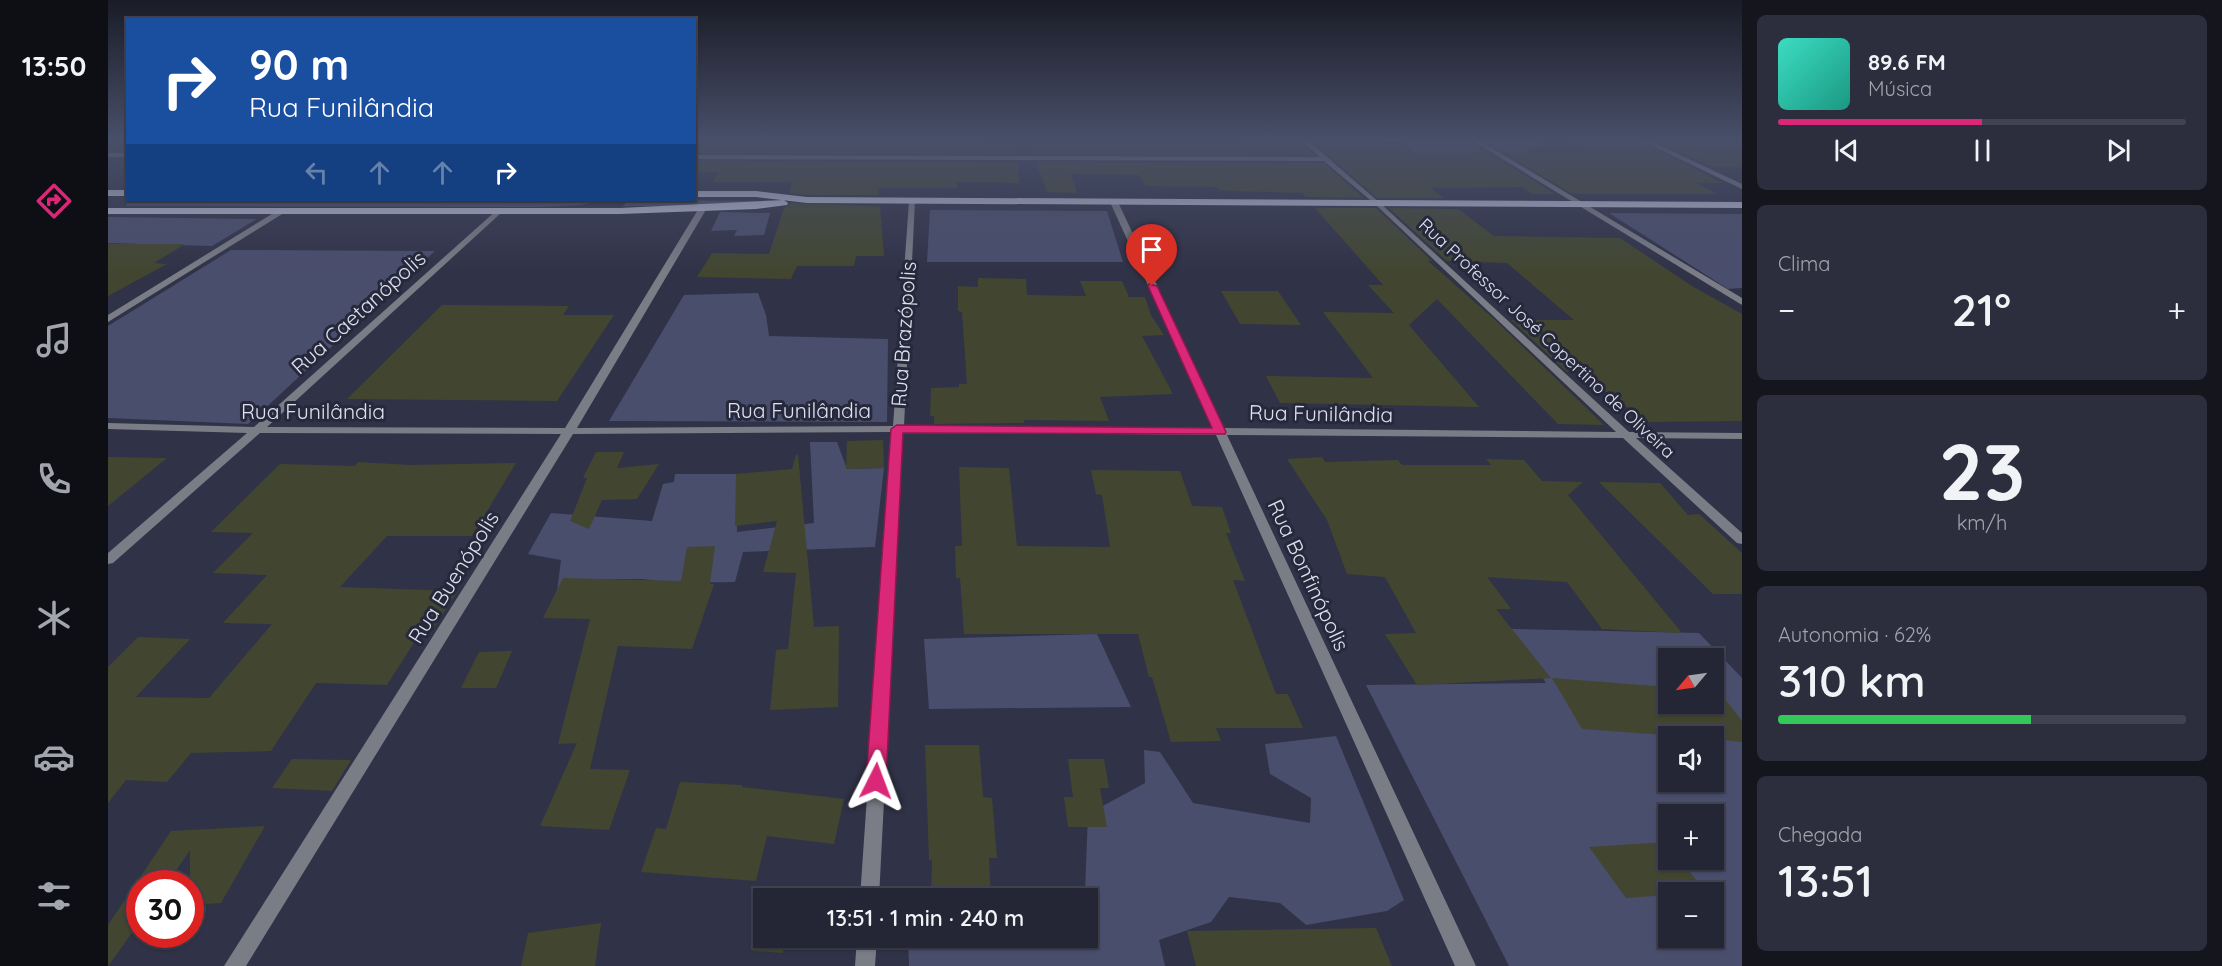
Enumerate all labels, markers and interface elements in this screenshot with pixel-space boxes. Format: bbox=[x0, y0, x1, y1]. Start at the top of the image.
text: 90 m bbox=[249, 38, 349, 91]
icon: right bbox=[150, 42, 228, 120]
text: 89.6 FM bbox=[1868, 48, 1946, 76]
text: 13:50 bbox=[22, 49, 86, 83]
text: Música bbox=[1868, 76, 1932, 101]
text: Rua Funilândia bbox=[249, 90, 434, 124]
icon: previous bbox=[1830, 134, 1863, 167]
icon: pause bbox=[1966, 134, 1999, 167]
icon: next bbox=[2102, 134, 2135, 167]
icon: left bbox=[300, 156, 333, 189]
icon: ahead bbox=[363, 156, 396, 189]
icon: ahead bbox=[426, 156, 459, 189]
icon: right bbox=[489, 156, 522, 189]
icon: directions bbox=[33, 180, 75, 222]
street label: Rua Professor José Copertino de Oliveira bbox=[1414, 213, 1680, 463]
pin bbox=[1126, 224, 1177, 286]
icon: arrive bbox=[1135, 233, 1168, 266]
street label: Rua Caetanópolis bbox=[285, 245, 431, 379]
text: Clima bbox=[1778, 251, 1830, 276]
street label: Rua Brazópolis bbox=[885, 260, 921, 408]
text: 21° bbox=[1952, 281, 2011, 337]
text: − bbox=[1778, 289, 1795, 330]
text: + bbox=[2167, 289, 2186, 330]
icon: music bbox=[33, 319, 75, 361]
street label: Rua Funilândia bbox=[727, 397, 871, 423]
street label: Rua Funilândia bbox=[241, 398, 385, 424]
street label: Rua Funilândia bbox=[1249, 399, 1393, 427]
text: 23 bbox=[1939, 422, 2025, 520]
icon: phone bbox=[33, 458, 75, 500]
street label: Rua Bonfinópolis bbox=[1263, 495, 1355, 655]
street label: Rua Buenópolis bbox=[402, 506, 504, 648]
text: km/h bbox=[1957, 510, 2007, 535]
icon: climate bbox=[33, 597, 75, 639]
text: Autonomia · 62% bbox=[1778, 622, 1931, 647]
north arrow bbox=[1658, 648, 1724, 714]
map controls bbox=[1658, 648, 1724, 948]
text: 310 km bbox=[1778, 652, 1926, 708]
button: sound bbox=[1658, 726, 1724, 792]
icon: car bbox=[33, 736, 75, 778]
position arrow bbox=[844, 749, 908, 813]
button: + bbox=[1658, 804, 1724, 870]
text: Chegada bbox=[1778, 822, 1862, 847]
text: 13:51 bbox=[1778, 852, 1873, 908]
speed limit sign: 30 bbox=[126, 870, 204, 948]
icon: filters bbox=[33, 875, 75, 917]
button: − bbox=[1658, 882, 1724, 948]
text: 13:51 · 1 min · 240 m bbox=[827, 904, 1024, 932]

